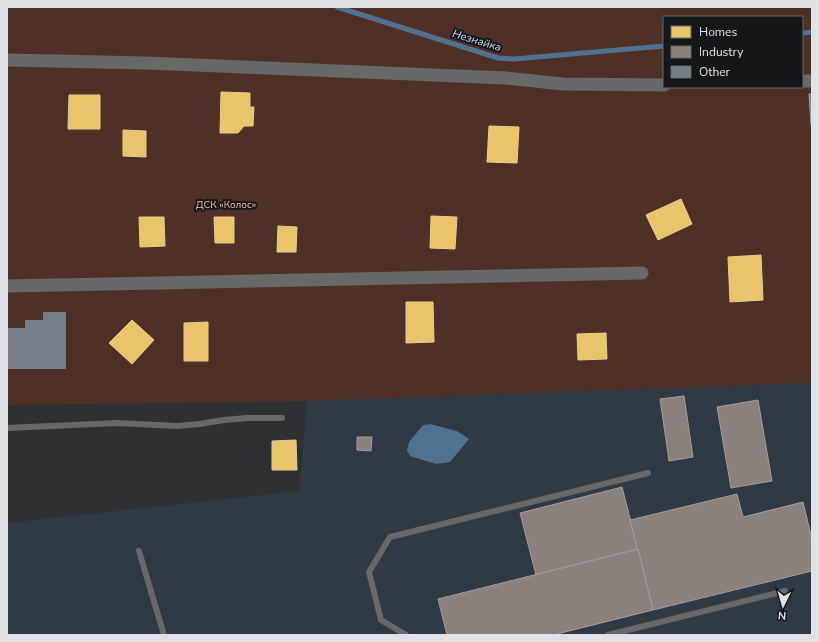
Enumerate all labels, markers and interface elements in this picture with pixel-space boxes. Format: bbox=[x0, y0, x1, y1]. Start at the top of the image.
legend bbox=[663, 16, 803, 88]
text: Homes bbox=[699, 24, 737, 40]
water label: Незнайка bbox=[451, 26, 503, 55]
text: Industry bbox=[699, 44, 744, 60]
text: Other bbox=[699, 64, 731, 80]
park label: ДСК «Колос» bbox=[196, 198, 256, 212]
north arrow bbox=[763, 586, 803, 626]
text: N bbox=[777, 608, 787, 623]

